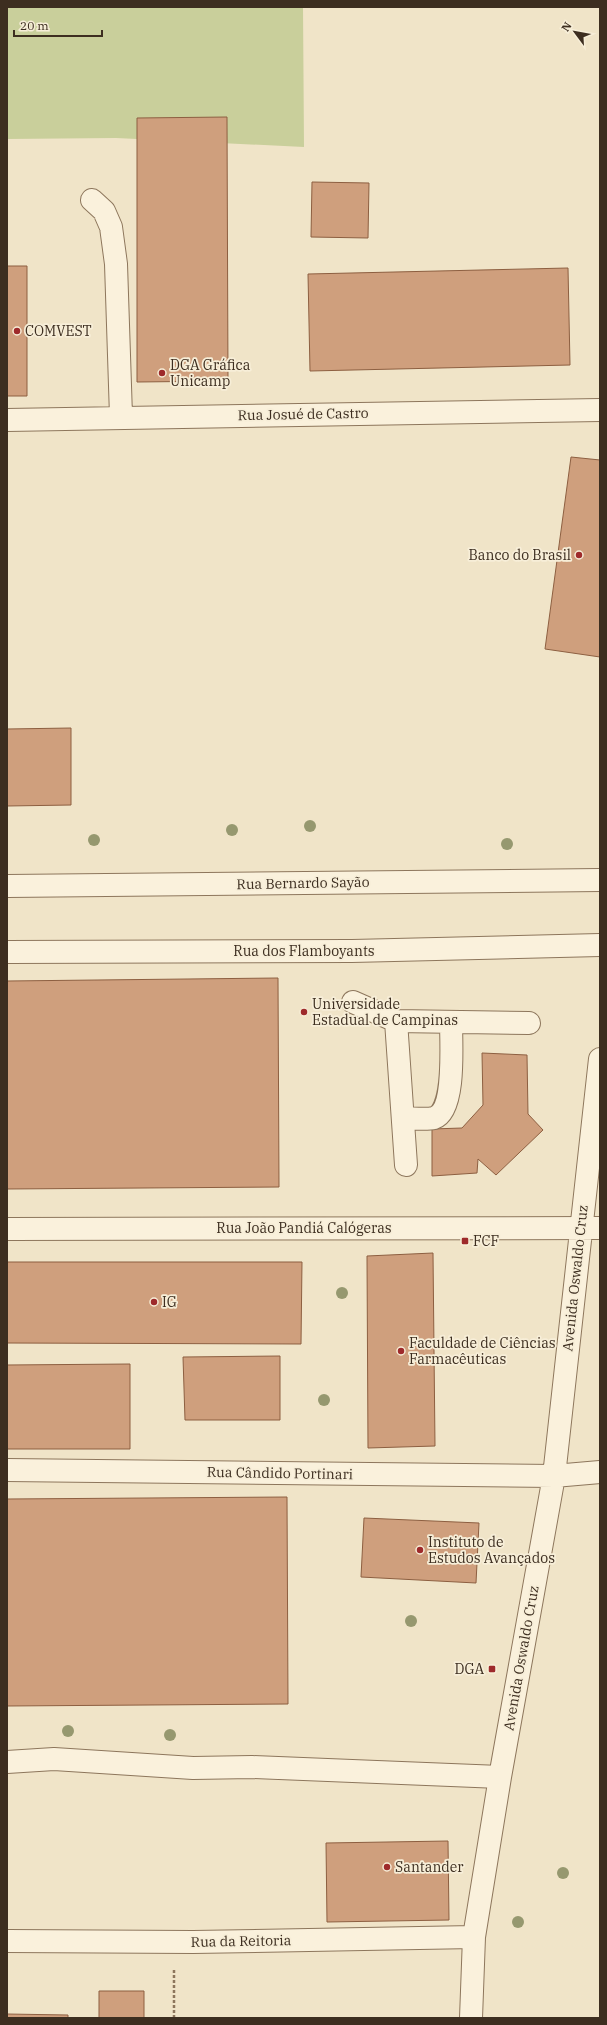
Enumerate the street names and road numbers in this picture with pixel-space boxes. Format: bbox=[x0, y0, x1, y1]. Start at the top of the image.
street label: Rua Josué de Castro bbox=[237, 404, 369, 424]
street label: Rua Bernardo Sayão bbox=[236, 873, 370, 893]
street label: Rua dos Flamboyants bbox=[233, 942, 375, 960]
street label: Avenida Oswaldo Cruz bbox=[558, 1204, 592, 1352]
street label: Rua João Pandiá Calógeras bbox=[216, 1219, 392, 1237]
street label: Rua Cândido Portinari bbox=[207, 1463, 353, 1483]
street label: Avenida Oswaldo Cruz bbox=[499, 1584, 543, 1732]
street label: Rua da Reitoria bbox=[191, 1931, 292, 1951]

